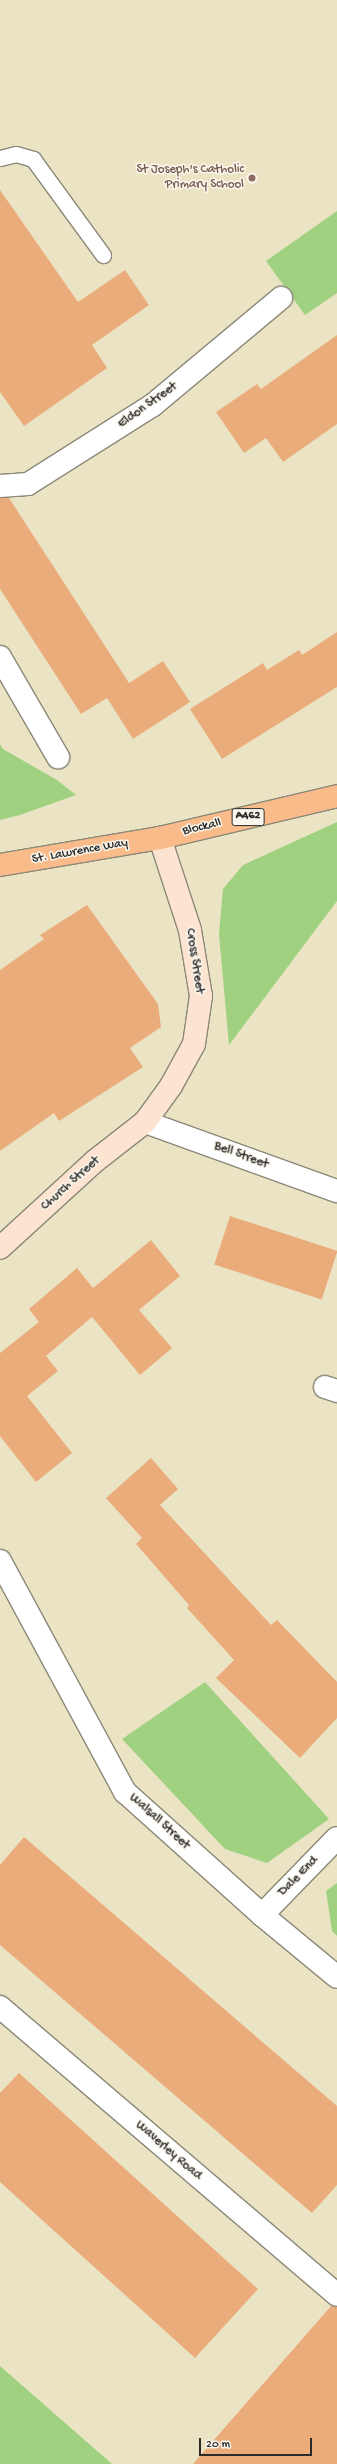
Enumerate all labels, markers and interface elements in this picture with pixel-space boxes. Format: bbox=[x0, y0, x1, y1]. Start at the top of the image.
place label: St Joseph's Catholic Primary School bbox=[137, 163, 244, 194]
marker: St Joseph's Catholic Primary School bbox=[247, 173, 257, 183]
street label: Eldon Street bbox=[115, 379, 181, 433]
road number: A462 bbox=[231, 807, 265, 827]
street label: Blockall bbox=[181, 816, 223, 840]
street label: St. Lawrence Way bbox=[31, 836, 129, 868]
street label: Cross Street bbox=[181, 927, 207, 995]
street label: Bell Street bbox=[212, 1139, 270, 1173]
street label: Church Street bbox=[38, 1153, 104, 1215]
street label: Walsall Street bbox=[125, 1791, 193, 1853]
street label: Dale End bbox=[276, 1854, 322, 1900]
street label: Waverley Road bbox=[132, 2118, 204, 2184]
scale bar bbox=[201, 2430, 314, 2456]
text: 20 m bbox=[206, 2438, 230, 2452]

